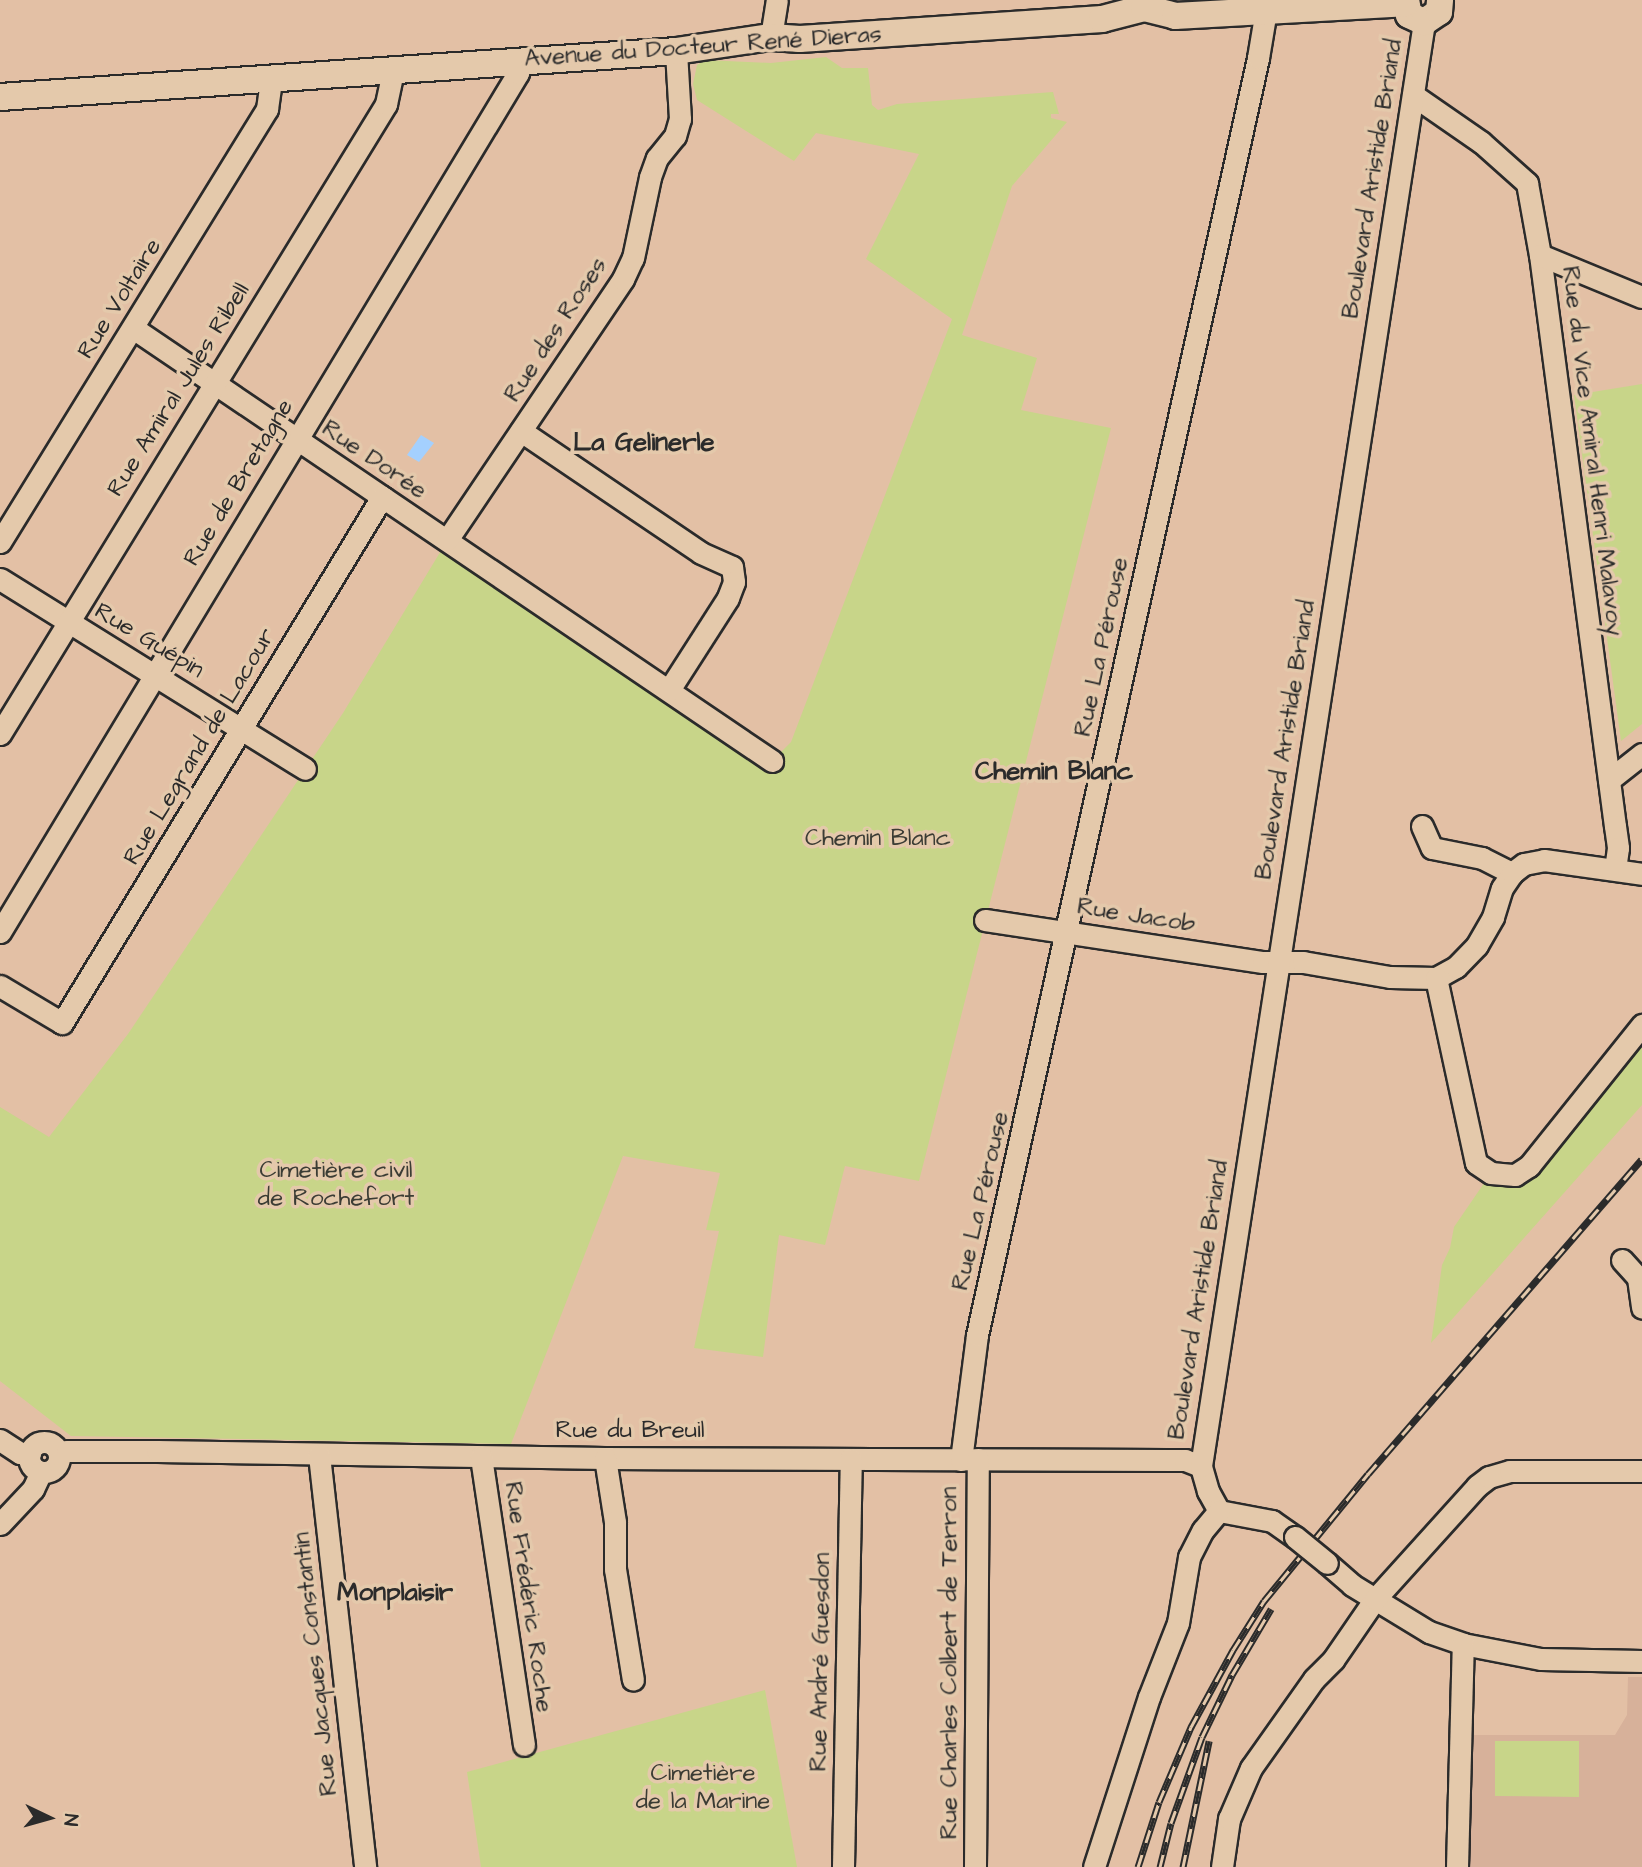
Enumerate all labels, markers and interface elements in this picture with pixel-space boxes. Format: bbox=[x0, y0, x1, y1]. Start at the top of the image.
street label: Avenue du Docteur René Dieras bbox=[523, 20, 883, 74]
street label: Boulevard Aristide Briand bbox=[1337, 37, 1409, 321]
street label: Rue Voltaire bbox=[72, 234, 168, 364]
street label: Rue des Roses bbox=[499, 252, 613, 408]
street label: Rue du Vice Amiral Henri Malavoy bbox=[1555, 265, 1629, 637]
street label: Rue Amiral Jules Ribell bbox=[101, 278, 257, 502]
street label: Rue de Bretagne bbox=[178, 394, 300, 572]
street label: Rue Dorée bbox=[316, 414, 432, 506]
district label: La Gelinerle bbox=[573, 427, 715, 459]
street label: Rue La Pérouse bbox=[1069, 555, 1135, 739]
street label: Rue Guépin bbox=[89, 597, 209, 685]
street label: Boulevard Aristide Briand bbox=[1250, 598, 1322, 882]
street label: Rue Legrand de Lacour bbox=[118, 623, 282, 871]
district label: Chemin Blanc bbox=[975, 756, 1133, 788]
park label: Chemin Blanc bbox=[805, 825, 951, 853]
street label: Rue Jacob bbox=[1075, 892, 1197, 940]
street label: Rue La Pérouse bbox=[946, 1109, 1016, 1293]
park label: Cimetière civil de Rochefort bbox=[258, 1157, 414, 1213]
street label: Boulevard Aristide Briand bbox=[1163, 1158, 1235, 1442]
street label: Rue du Breuil bbox=[556, 1417, 704, 1445]
street label: Rue Frédéric Roche bbox=[498, 1480, 558, 1714]
street label: Rue Charles Colbert de Terron bbox=[936, 1487, 964, 1839]
street label: Rue Jacques Constantin bbox=[288, 1531, 344, 1797]
street label: Rue André Guesdon bbox=[805, 1552, 837, 1772]
district label: Monplaisir bbox=[337, 1577, 453, 1609]
park label: Cimetière de la Marine bbox=[636, 1760, 770, 1816]
north arrow bbox=[14, 1783, 84, 1853]
text: N bbox=[56, 1813, 84, 1827]

